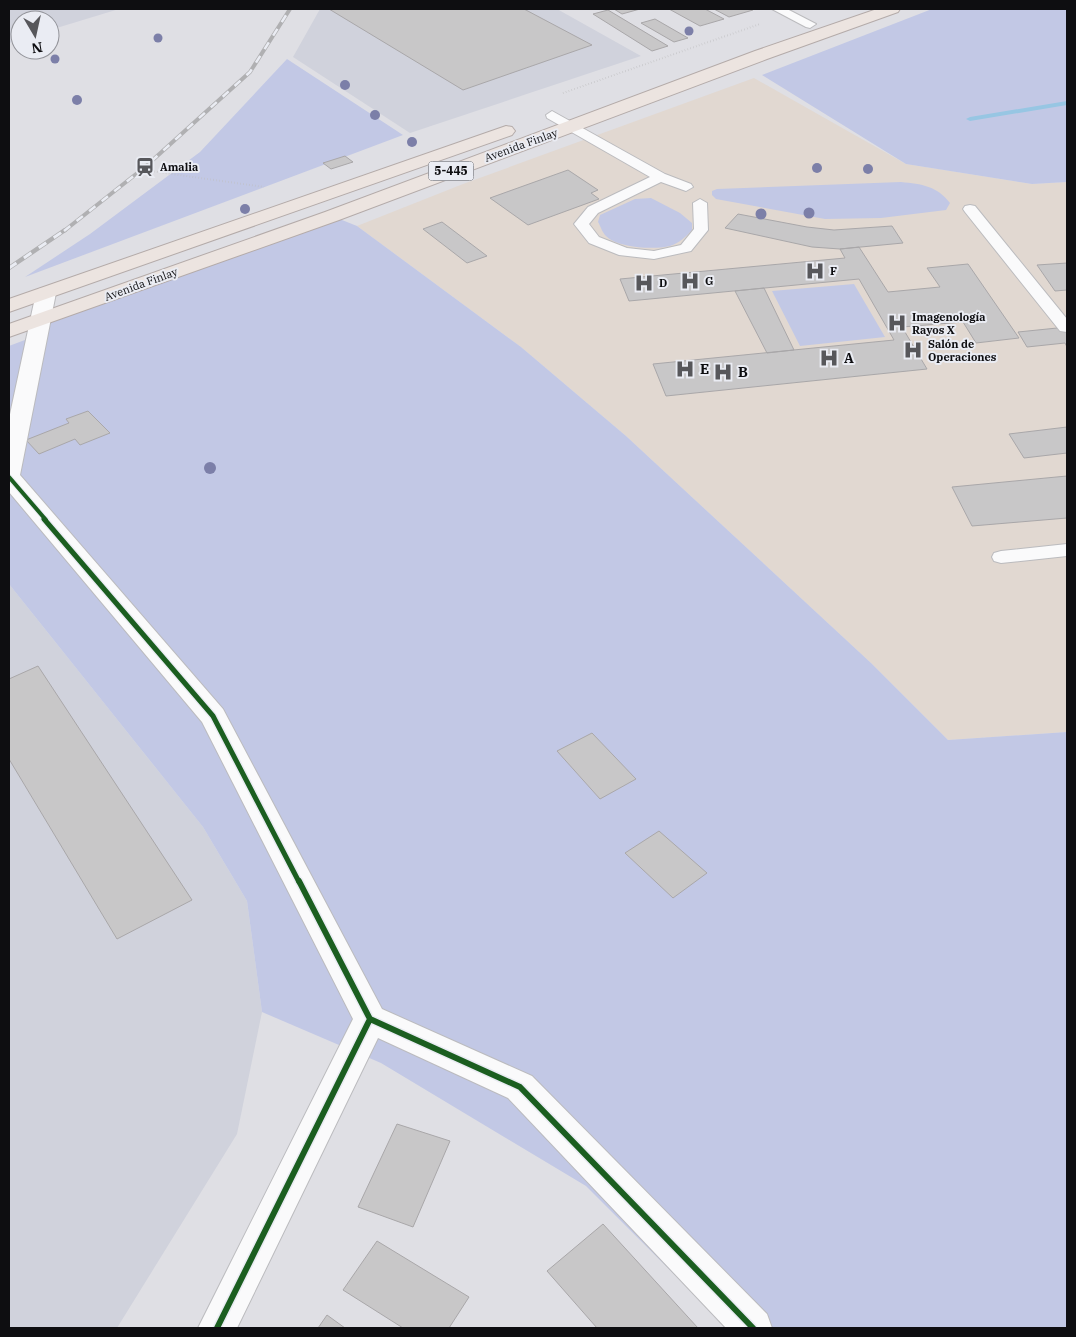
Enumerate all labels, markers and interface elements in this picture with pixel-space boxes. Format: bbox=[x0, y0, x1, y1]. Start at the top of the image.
north arrow bbox=[10, 10, 60, 60]
text: N bbox=[30, 38, 44, 58]
street label: Avenida Finlay bbox=[482, 125, 560, 165]
station icon: Amalia bbox=[134, 156, 156, 178]
place label: Amalia bbox=[160, 160, 198, 174]
road number: 5-445 bbox=[428, 162, 474, 180]
hospital icon: F bbox=[804, 260, 826, 282]
street label: Avenida Finlay bbox=[102, 264, 180, 304]
place label: F bbox=[830, 264, 837, 278]
hospital icon: G bbox=[679, 270, 701, 292]
hospital icon: D bbox=[633, 272, 655, 294]
place label: G bbox=[705, 274, 714, 288]
place label: D bbox=[659, 276, 667, 290]
place label: Imagenología Rayos X bbox=[912, 310, 986, 337]
hospital icon: Imagenología Rayos X bbox=[886, 312, 908, 334]
place label: Salón de Operaciones bbox=[928, 337, 997, 364]
hospital icon: Salón de Operaciones bbox=[902, 339, 924, 361]
hospital icon: A bbox=[818, 347, 840, 369]
place label: A bbox=[844, 349, 854, 367]
hospital icon: E bbox=[674, 358, 696, 380]
place label: E bbox=[700, 360, 709, 378]
hospital icon: B bbox=[712, 361, 734, 383]
place label: B bbox=[738, 363, 748, 381]

